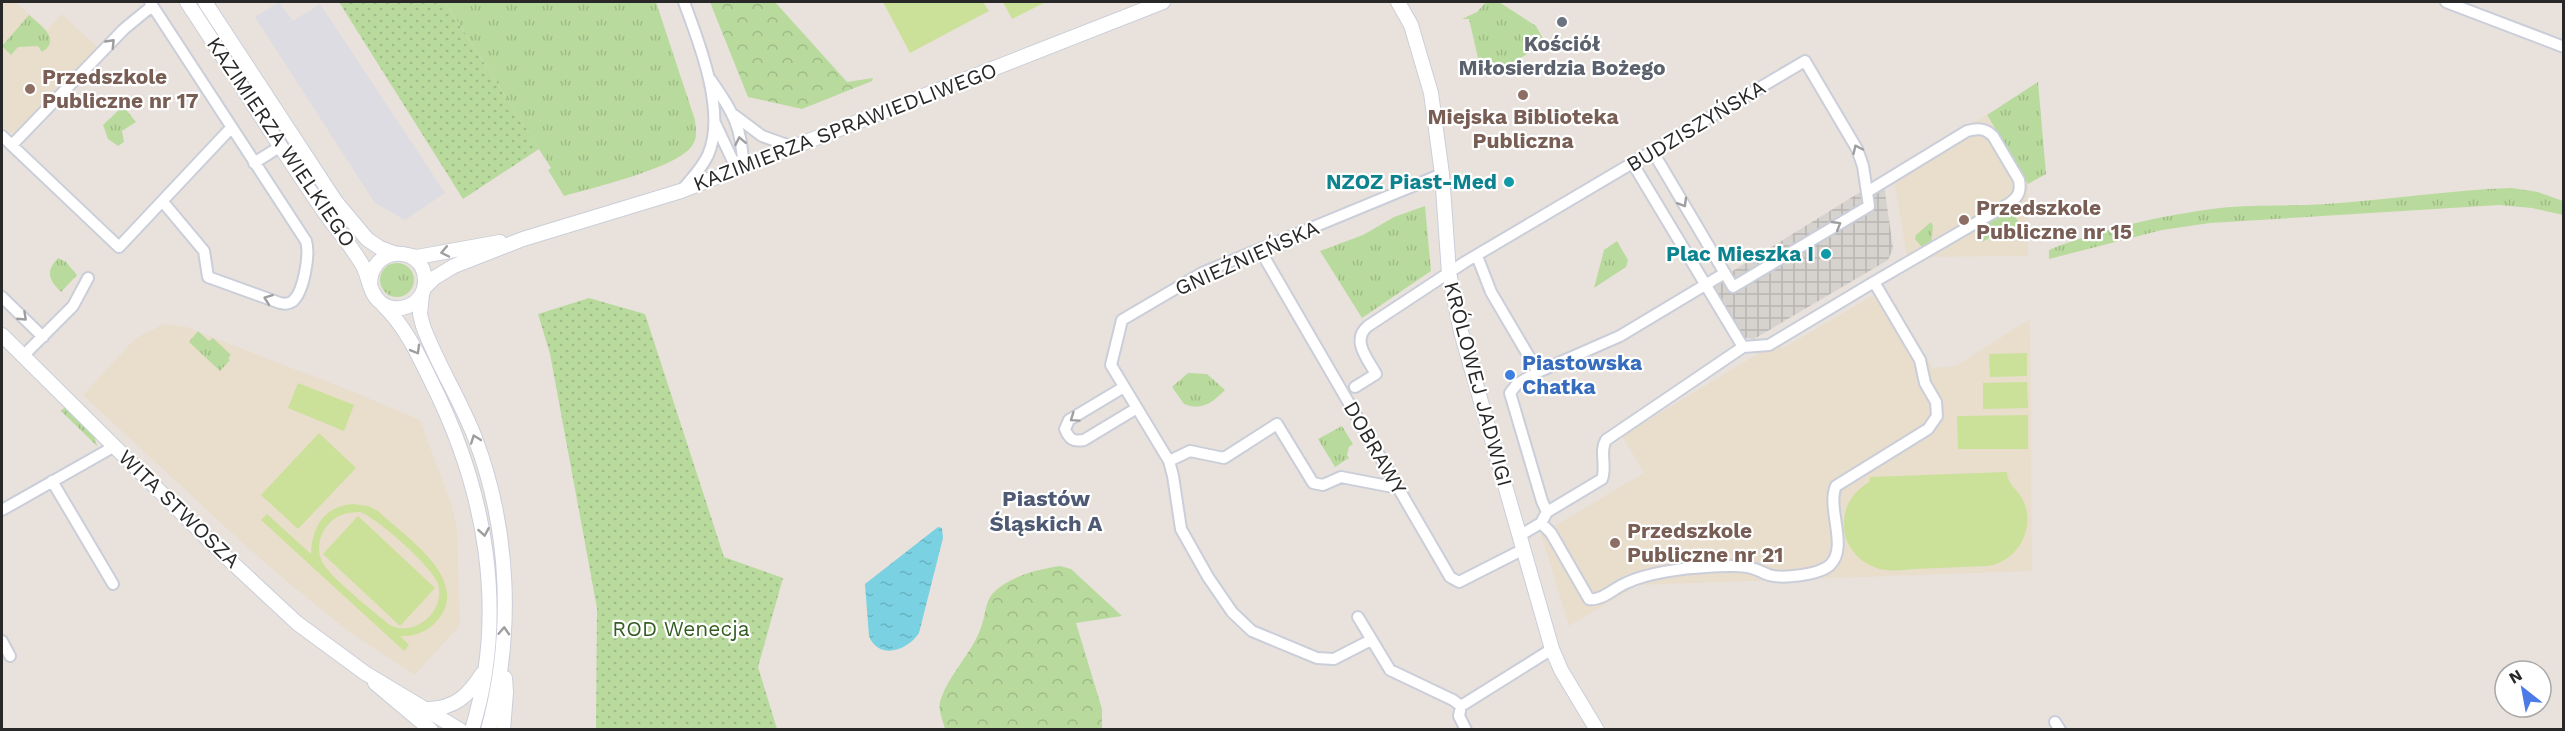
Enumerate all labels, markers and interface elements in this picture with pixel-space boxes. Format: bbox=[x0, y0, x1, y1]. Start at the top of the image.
marker: Kościół Miłosierdzia Bożego bbox=[1555, 15, 1569, 29]
place label: Kościół Miłosierdzia Bożego bbox=[1459, 31, 1665, 80]
street label: KAZIMIERZA WIELKIEGO bbox=[202, 32, 361, 251]
one-way arrow bbox=[103, 39, 114, 50]
street label: KAZIMIERZA SPRAWIEDLIWEGO bbox=[689, 57, 1000, 196]
place label: Przedszkole Publiczne nr 17 bbox=[42, 64, 199, 113]
street label: BUDZISZYŃSKA bbox=[1622, 74, 1770, 177]
marker: Przedszkole Publiczne nr 17 bbox=[23, 82, 37, 96]
marker: Miejska Biblioteka Publiczna bbox=[1516, 88, 1530, 102]
place label: Miejska Biblioteka Publiczna bbox=[1427, 104, 1619, 153]
one-way arrow bbox=[734, 136, 747, 146]
one-way arrow bbox=[1852, 145, 1864, 156]
place label: NZOZ Piast-Med bbox=[1326, 169, 1497, 194]
marker: NZOZ Piast-Med bbox=[1502, 175, 1516, 189]
place label: Przedszkole Publiczne nr 15 bbox=[1976, 195, 2132, 244]
one-way arrow bbox=[1676, 197, 1687, 207]
marker: Przedszkole Publiczne nr 15 bbox=[1957, 213, 1971, 227]
street label: GNIEŹNIEŃSKA bbox=[1171, 215, 1323, 300]
one-way arrow bbox=[1831, 221, 1841, 232]
place label: Plac Mieszka I bbox=[1666, 241, 1814, 266]
one-way arrow bbox=[440, 245, 450, 258]
marker: Plac Mieszka I bbox=[1819, 247, 1833, 261]
street label: KRÓLOWEJ JADWIGI bbox=[1439, 279, 1518, 489]
one-way arrow bbox=[263, 293, 274, 306]
one-way arrow bbox=[16, 310, 26, 321]
one-way arrow bbox=[408, 344, 420, 354]
place label: Piastowska Chatka bbox=[1522, 350, 1643, 399]
marker: Piastowska Chatka bbox=[1503, 368, 1517, 382]
street label: DOBRAWY bbox=[1339, 397, 1412, 499]
one-way arrow bbox=[1070, 411, 1081, 422]
one-way arrow bbox=[470, 434, 482, 445]
street label: WITA STWOSZA bbox=[113, 444, 245, 573]
district label: Piastów Śląskich A bbox=[990, 486, 1103, 536]
place label: Przedszkole Publiczne nr 21 bbox=[1627, 518, 1783, 567]
one-way arrow bbox=[477, 527, 489, 537]
marker: Przedszkole Publiczne nr 21 bbox=[1608, 536, 1622, 550]
park label: ROD Wenecja bbox=[612, 616, 750, 641]
one-way arrow bbox=[497, 626, 510, 635]
north arrow bbox=[2493, 659, 2553, 719]
text: N bbox=[2506, 665, 2526, 688]

